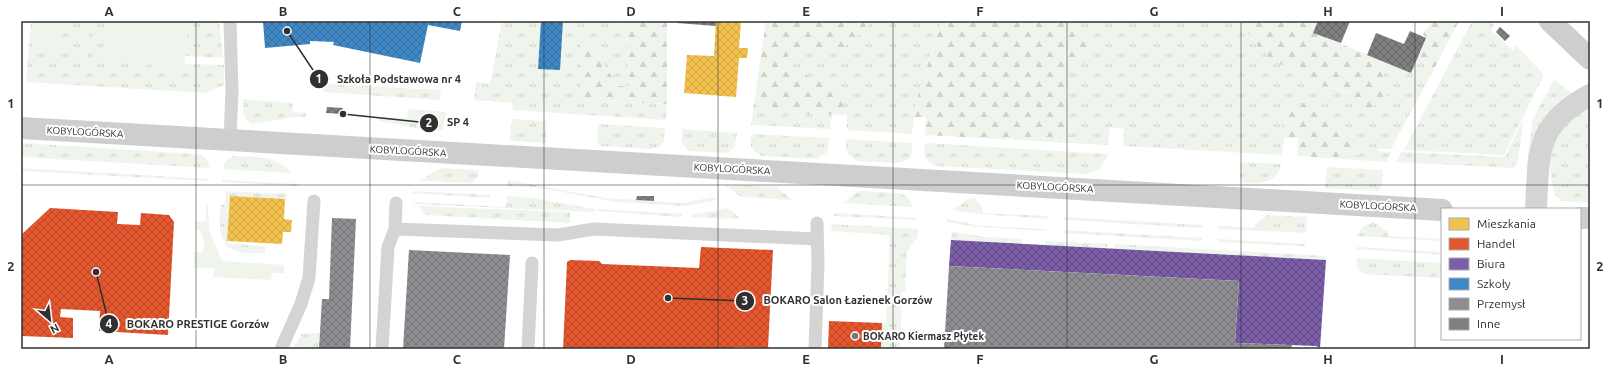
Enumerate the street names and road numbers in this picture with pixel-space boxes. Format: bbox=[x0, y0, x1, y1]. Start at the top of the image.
street label: KOBYLOGÓRSKA bbox=[46, 123, 124, 140]
street label: KOBYLOGÓRSKA bbox=[369, 142, 447, 159]
street label: KOBYLOGÓRSKA bbox=[693, 160, 771, 177]
street label: KOBYLOGÓRSKA bbox=[1016, 178, 1094, 195]
street label: KOBYLOGÓRSKA bbox=[1339, 197, 1417, 214]

